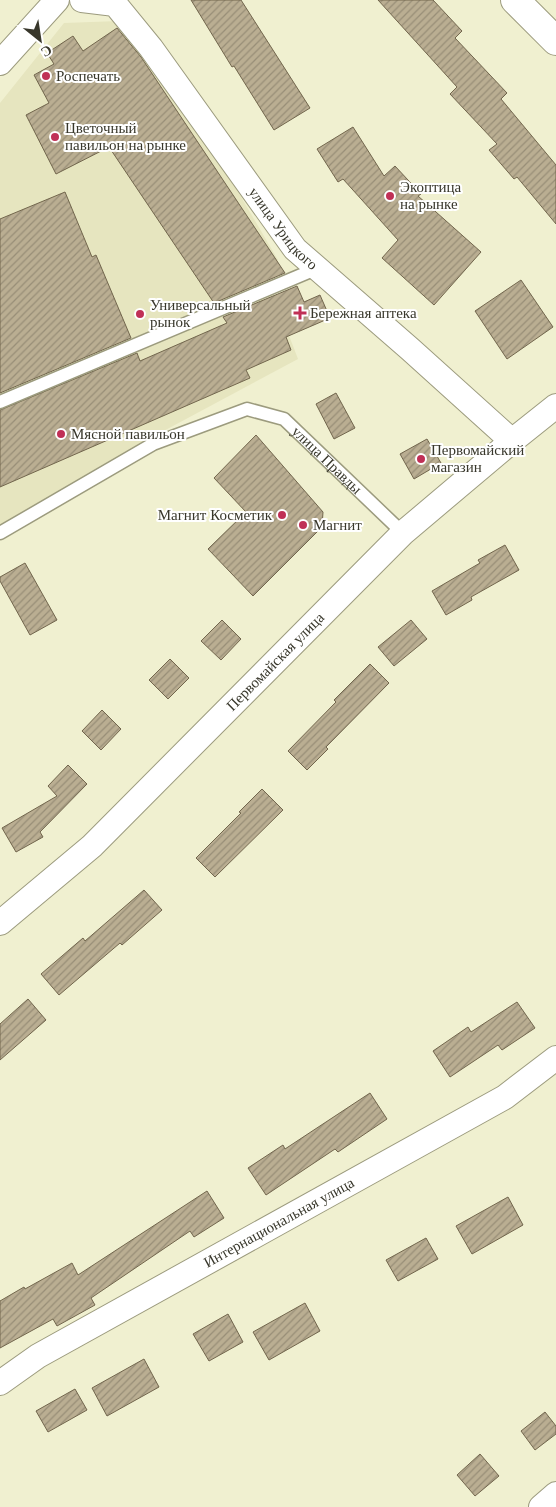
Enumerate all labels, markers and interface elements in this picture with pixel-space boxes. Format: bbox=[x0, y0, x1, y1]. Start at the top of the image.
north arrow bbox=[15, 15, 65, 65]
text: С bbox=[38, 42, 54, 60]
place label: Роспечать bbox=[56, 68, 120, 84]
marker: Роспечать bbox=[40, 70, 52, 82]
place label: Цветочный павильон на рынке bbox=[65, 120, 186, 153]
marker: Цветочный павильон на рынке bbox=[49, 131, 61, 143]
place label: Экоптица на рынке bbox=[400, 179, 462, 212]
street label: улица Урицкого bbox=[245, 184, 321, 273]
marker: Экоптица на рынке bbox=[384, 190, 396, 202]
place label: Универсальный рынок bbox=[150, 297, 251, 330]
place label: Бережная аптека bbox=[310, 305, 417, 321]
marker: Бережная аптека bbox=[294, 307, 306, 319]
marker: Универсальный рынок bbox=[134, 308, 146, 320]
street label: улица Правды bbox=[289, 423, 365, 497]
place label: Мясной павильон bbox=[71, 426, 185, 442]
marker: Мясной павильон bbox=[55, 428, 67, 440]
place label: Первомайский магазин bbox=[431, 442, 524, 475]
marker: Первомайский магазин bbox=[415, 453, 427, 465]
place label: Магнит Косметик bbox=[158, 507, 273, 523]
marker: Магнит Косметик bbox=[276, 509, 288, 521]
place label: Магнит bbox=[313, 517, 362, 533]
marker: Магнит bbox=[297, 519, 309, 531]
street label: Первомайская улица bbox=[223, 609, 328, 714]
street label: Интернациональная улица bbox=[201, 1174, 357, 1271]

